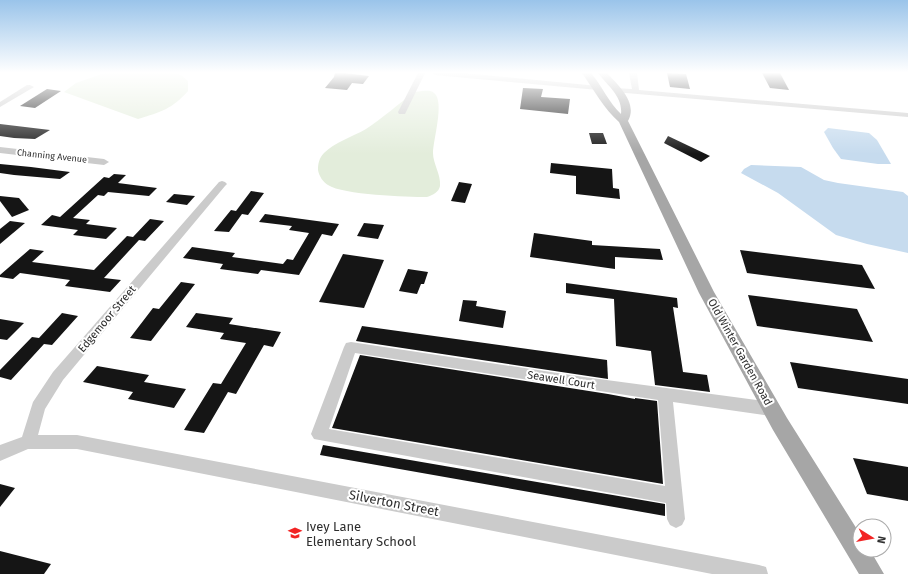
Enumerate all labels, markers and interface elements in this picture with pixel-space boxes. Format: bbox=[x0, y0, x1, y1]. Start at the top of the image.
street label: Channing Avenue bbox=[16, 147, 88, 165]
street label: Edgemoor Street bbox=[75, 283, 139, 355]
street label: Old Winter Garden Road bbox=[705, 296, 775, 408]
street label: Seawell Court bbox=[526, 368, 596, 392]
street label: Silverton Street bbox=[348, 487, 441, 519]
north arrow bbox=[852, 518, 892, 558]
place label: Ivey Lane Elementary School bbox=[306, 519, 416, 549]
school or university icon: Ivey Lane Elementary School bbox=[287, 525, 303, 541]
text: N bbox=[874, 535, 888, 545]

